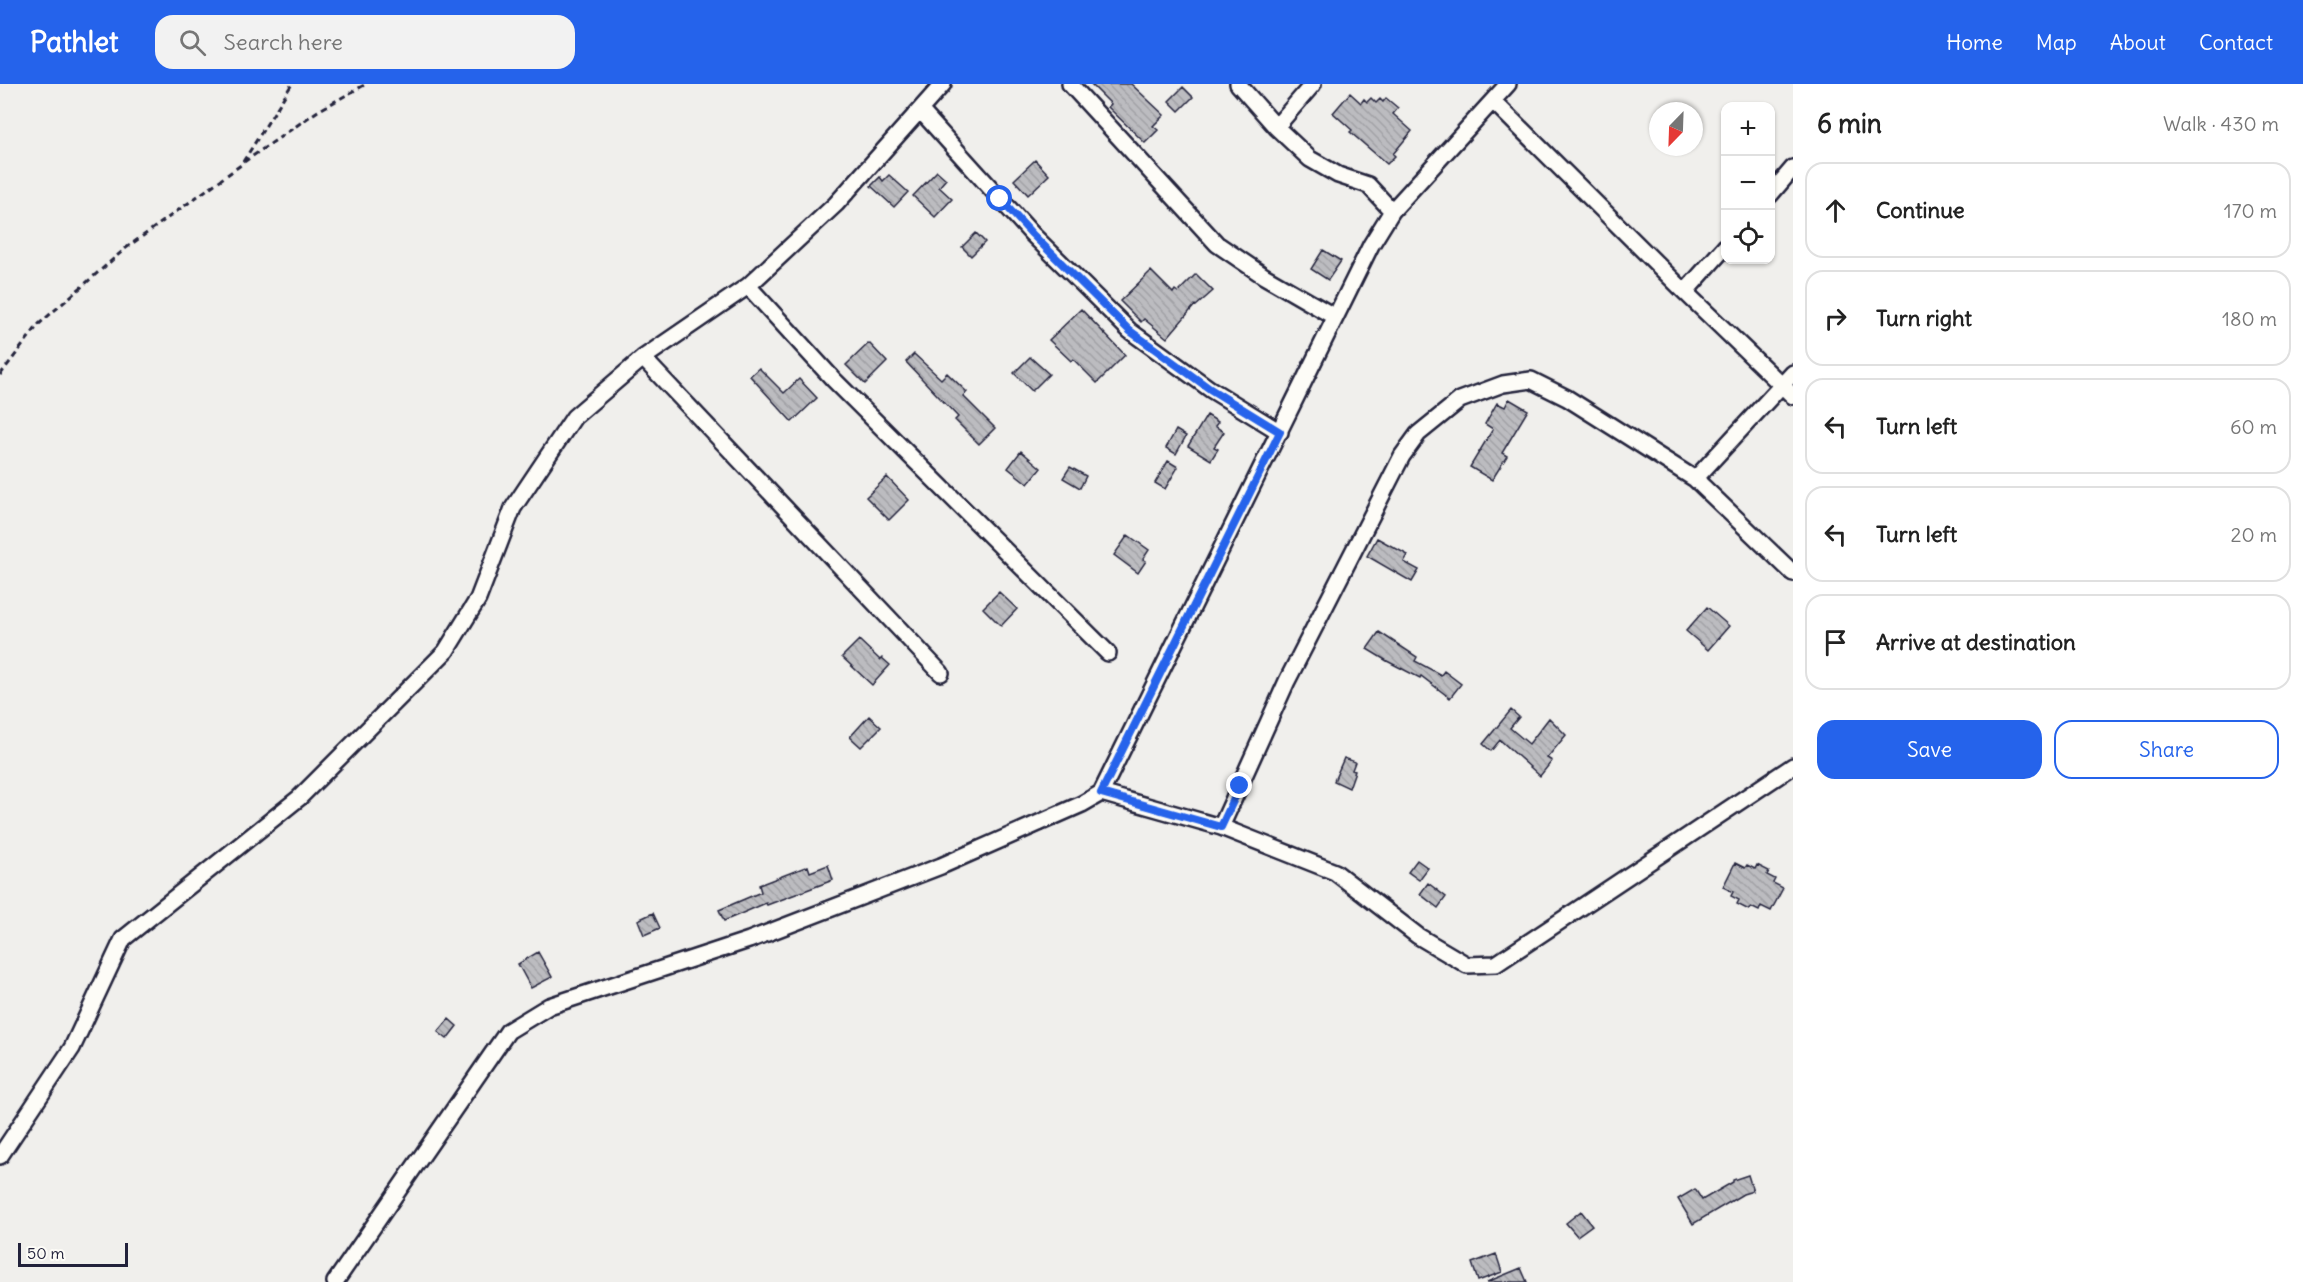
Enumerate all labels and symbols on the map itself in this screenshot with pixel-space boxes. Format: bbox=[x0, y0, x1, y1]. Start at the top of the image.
north arrow bbox=[1649, 102, 1703, 156]
route start bbox=[986, 185, 1012, 211]
route end bbox=[1226, 772, 1252, 798]
scale bar bbox=[18, 1240, 128, 1268]

